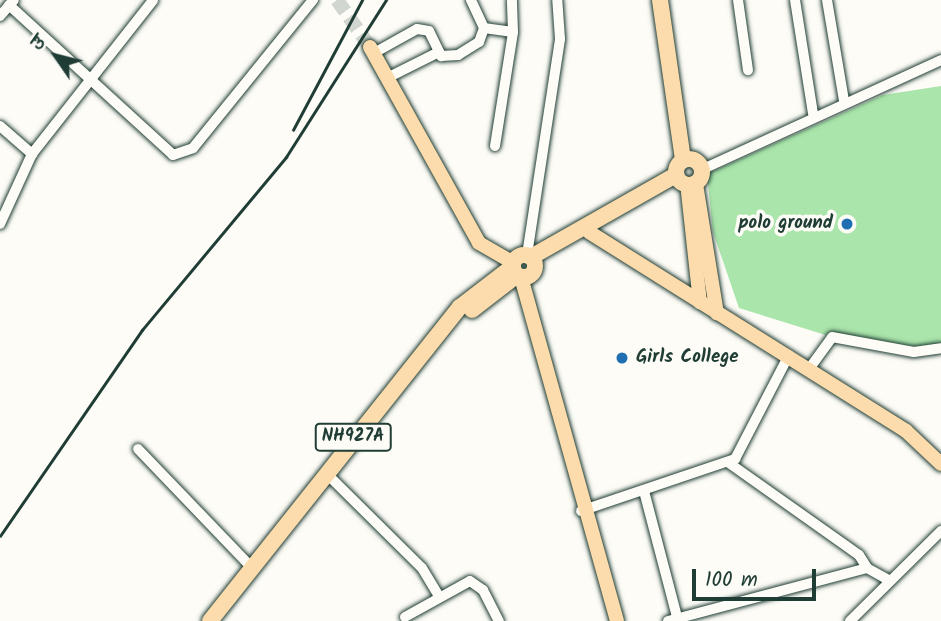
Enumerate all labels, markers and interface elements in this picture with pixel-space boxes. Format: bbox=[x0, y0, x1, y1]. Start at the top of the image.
north arrow bbox=[21, 21, 91, 91]
text: उ bbox=[23, 30, 54, 57]
place label: polo ground bbox=[738, 213, 833, 235]
marker: polo ground bbox=[839, 216, 855, 232]
place label: Girls College bbox=[636, 347, 739, 369]
marker: Girls College bbox=[614, 350, 630, 366]
road number: NH927A bbox=[314, 422, 392, 452]
scale bar bbox=[696, 554, 820, 598]
text: 100 m bbox=[705, 564, 758, 597]

